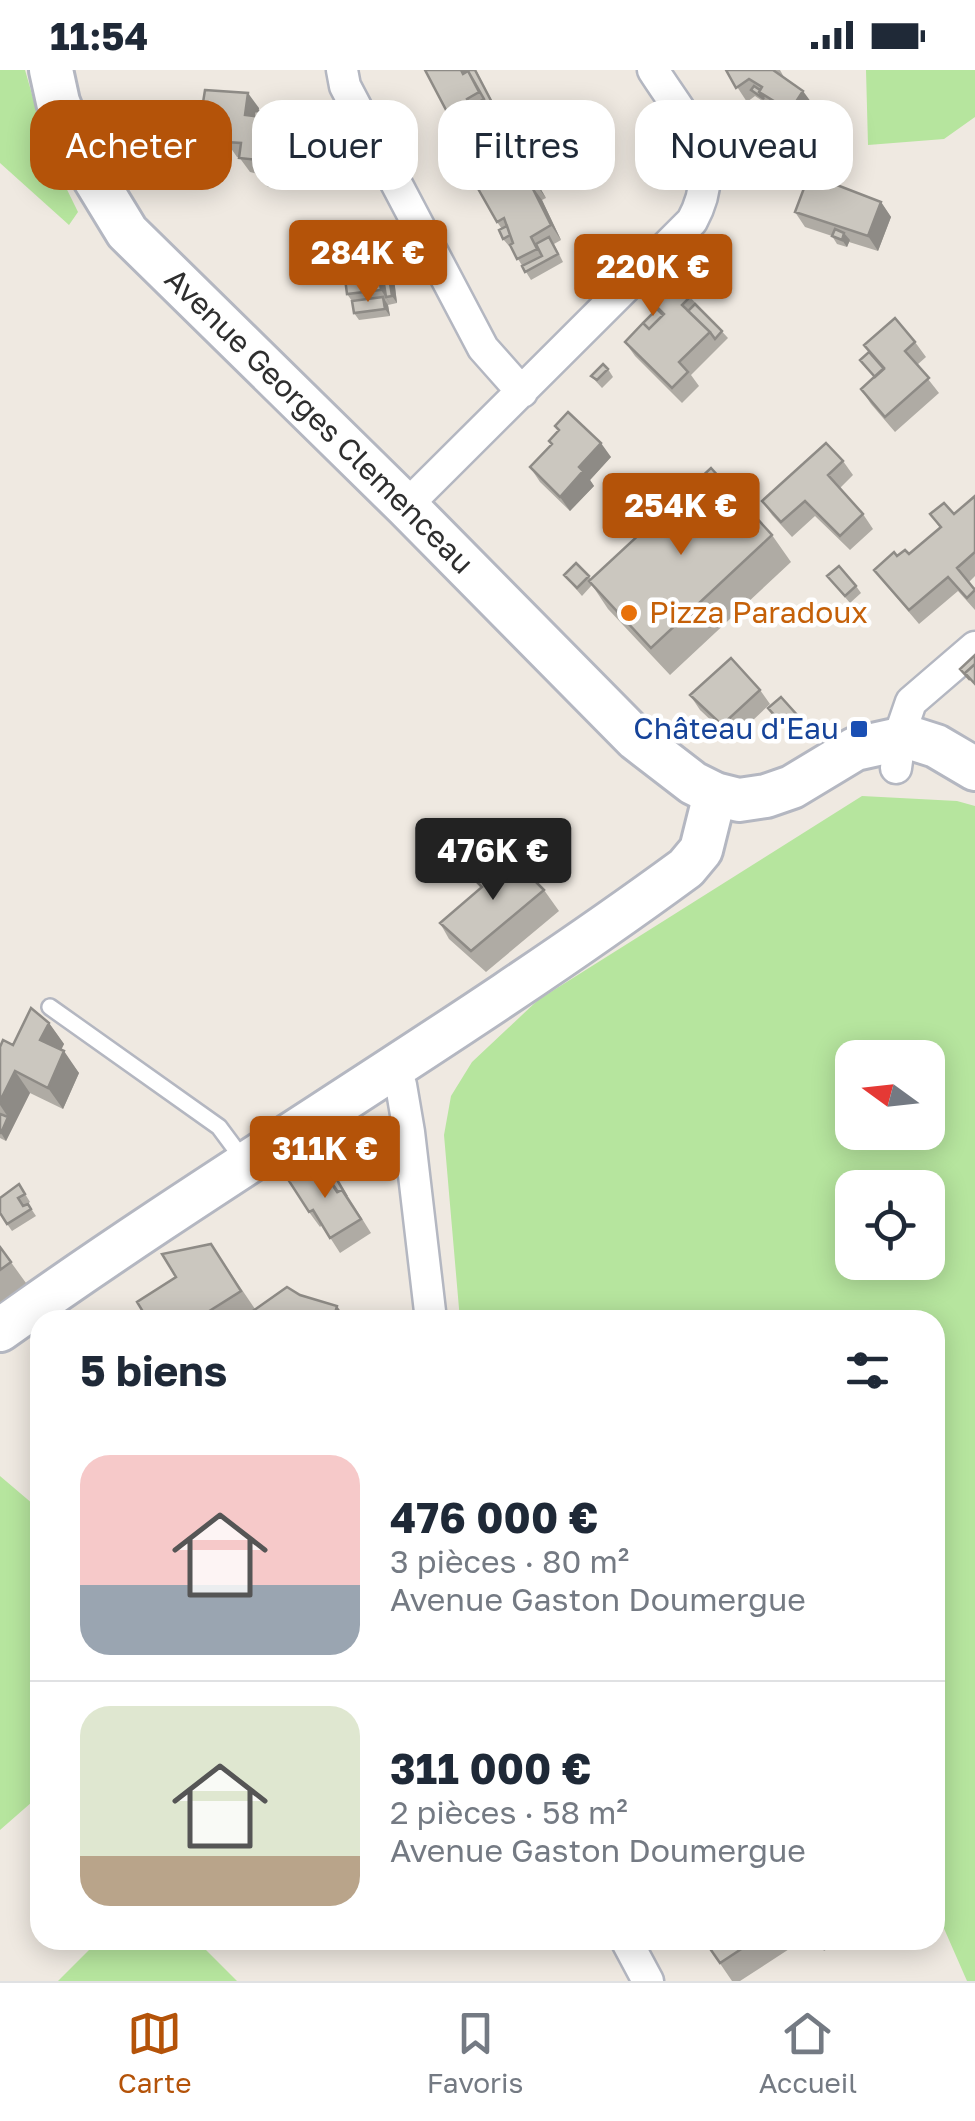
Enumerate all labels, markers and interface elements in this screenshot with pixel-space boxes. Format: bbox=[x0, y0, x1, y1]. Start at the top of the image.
text: 11:54 bbox=[50, 13, 148, 58]
chip: Acheter bbox=[30, 100, 232, 190]
chip: Louer bbox=[252, 100, 418, 190]
chip: Filtres bbox=[438, 100, 615, 190]
chip: Nouveau bbox=[635, 100, 853, 190]
pin: 284K € bbox=[287, 220, 449, 305]
text: 284K € bbox=[311, 233, 425, 271]
pin: 220K € bbox=[572, 234, 734, 319]
text: 220K € bbox=[596, 247, 710, 285]
street label: Avenue Georges Clemenceau bbox=[158, 261, 481, 581]
pin: 254K € bbox=[600, 473, 762, 558]
text: 254K € bbox=[625, 486, 737, 524]
place label: Pizza Paradoux bbox=[649, 594, 868, 630]
marker: Pizza Paradoux bbox=[618, 602, 640, 624]
place label: Château d'Eau bbox=[633, 710, 839, 746]
marker: Château d'Eau bbox=[848, 718, 870, 740]
pin: 476K € bbox=[412, 818, 574, 903]
text: 476K € bbox=[437, 831, 549, 869]
north arrow bbox=[835, 1040, 945, 1150]
map controls bbox=[835, 1040, 945, 1280]
pin: 311K € bbox=[244, 1116, 406, 1201]
text: 311K € bbox=[272, 1129, 378, 1167]
button: locate bbox=[835, 1170, 945, 1280]
icon: filters bbox=[840, 1343, 895, 1398]
text: 5 biens bbox=[80, 1345, 227, 1395]
text: 476 000 € bbox=[390, 1492, 598, 1542]
icon: home bbox=[160, 1495, 280, 1615]
text: 3 pièces · 80 m² bbox=[390, 1542, 629, 1580]
text: Avenue Gaston Doumergue bbox=[390, 1580, 806, 1618]
text: 311 000 € bbox=[390, 1743, 591, 1793]
icon: home bbox=[160, 1746, 280, 1866]
text: 2 pièces · 58 m² bbox=[390, 1793, 628, 1831]
text: Avenue Gaston Doumergue bbox=[390, 1831, 806, 1869]
tab: Carte bbox=[118, 2006, 191, 2099]
tab: Favoris bbox=[427, 2006, 523, 2099]
tab: Accueil bbox=[759, 2006, 857, 2099]

